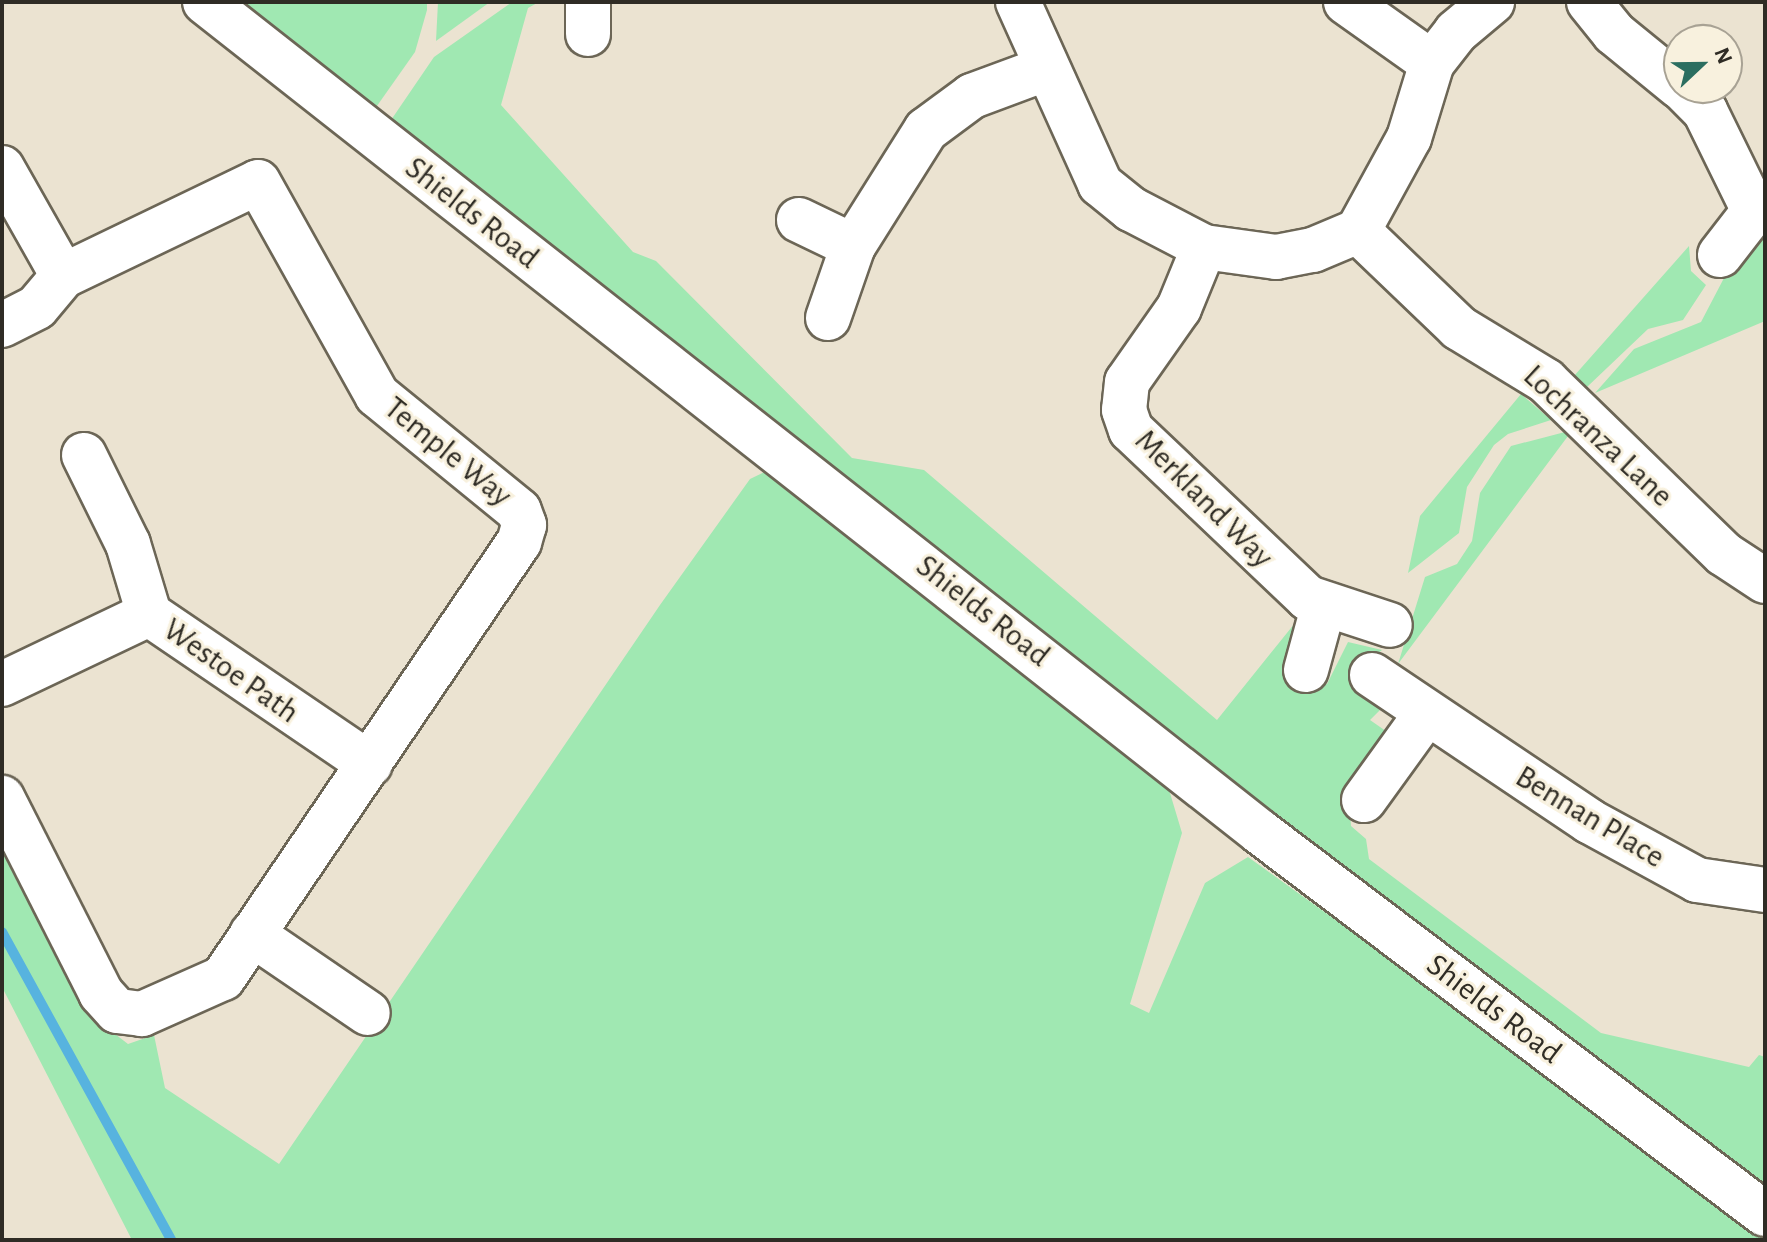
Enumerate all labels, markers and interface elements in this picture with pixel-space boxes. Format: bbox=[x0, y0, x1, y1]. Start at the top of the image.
north arrow bbox=[1663, 24, 1743, 104]
text: N bbox=[1710, 45, 1736, 67]
street label: Shields Road bbox=[397, 149, 547, 277]
street label: Lochranza Lane bbox=[1515, 357, 1681, 515]
street label: Temple Way bbox=[376, 389, 520, 515]
street label: Merkland Way bbox=[1127, 422, 1281, 576]
street label: Shields Road bbox=[908, 547, 1058, 675]
street label: Westoe Path bbox=[156, 610, 306, 732]
street label: Bennan Place bbox=[1509, 758, 1671, 876]
street label: Shields Road bbox=[1419, 946, 1569, 1072]

